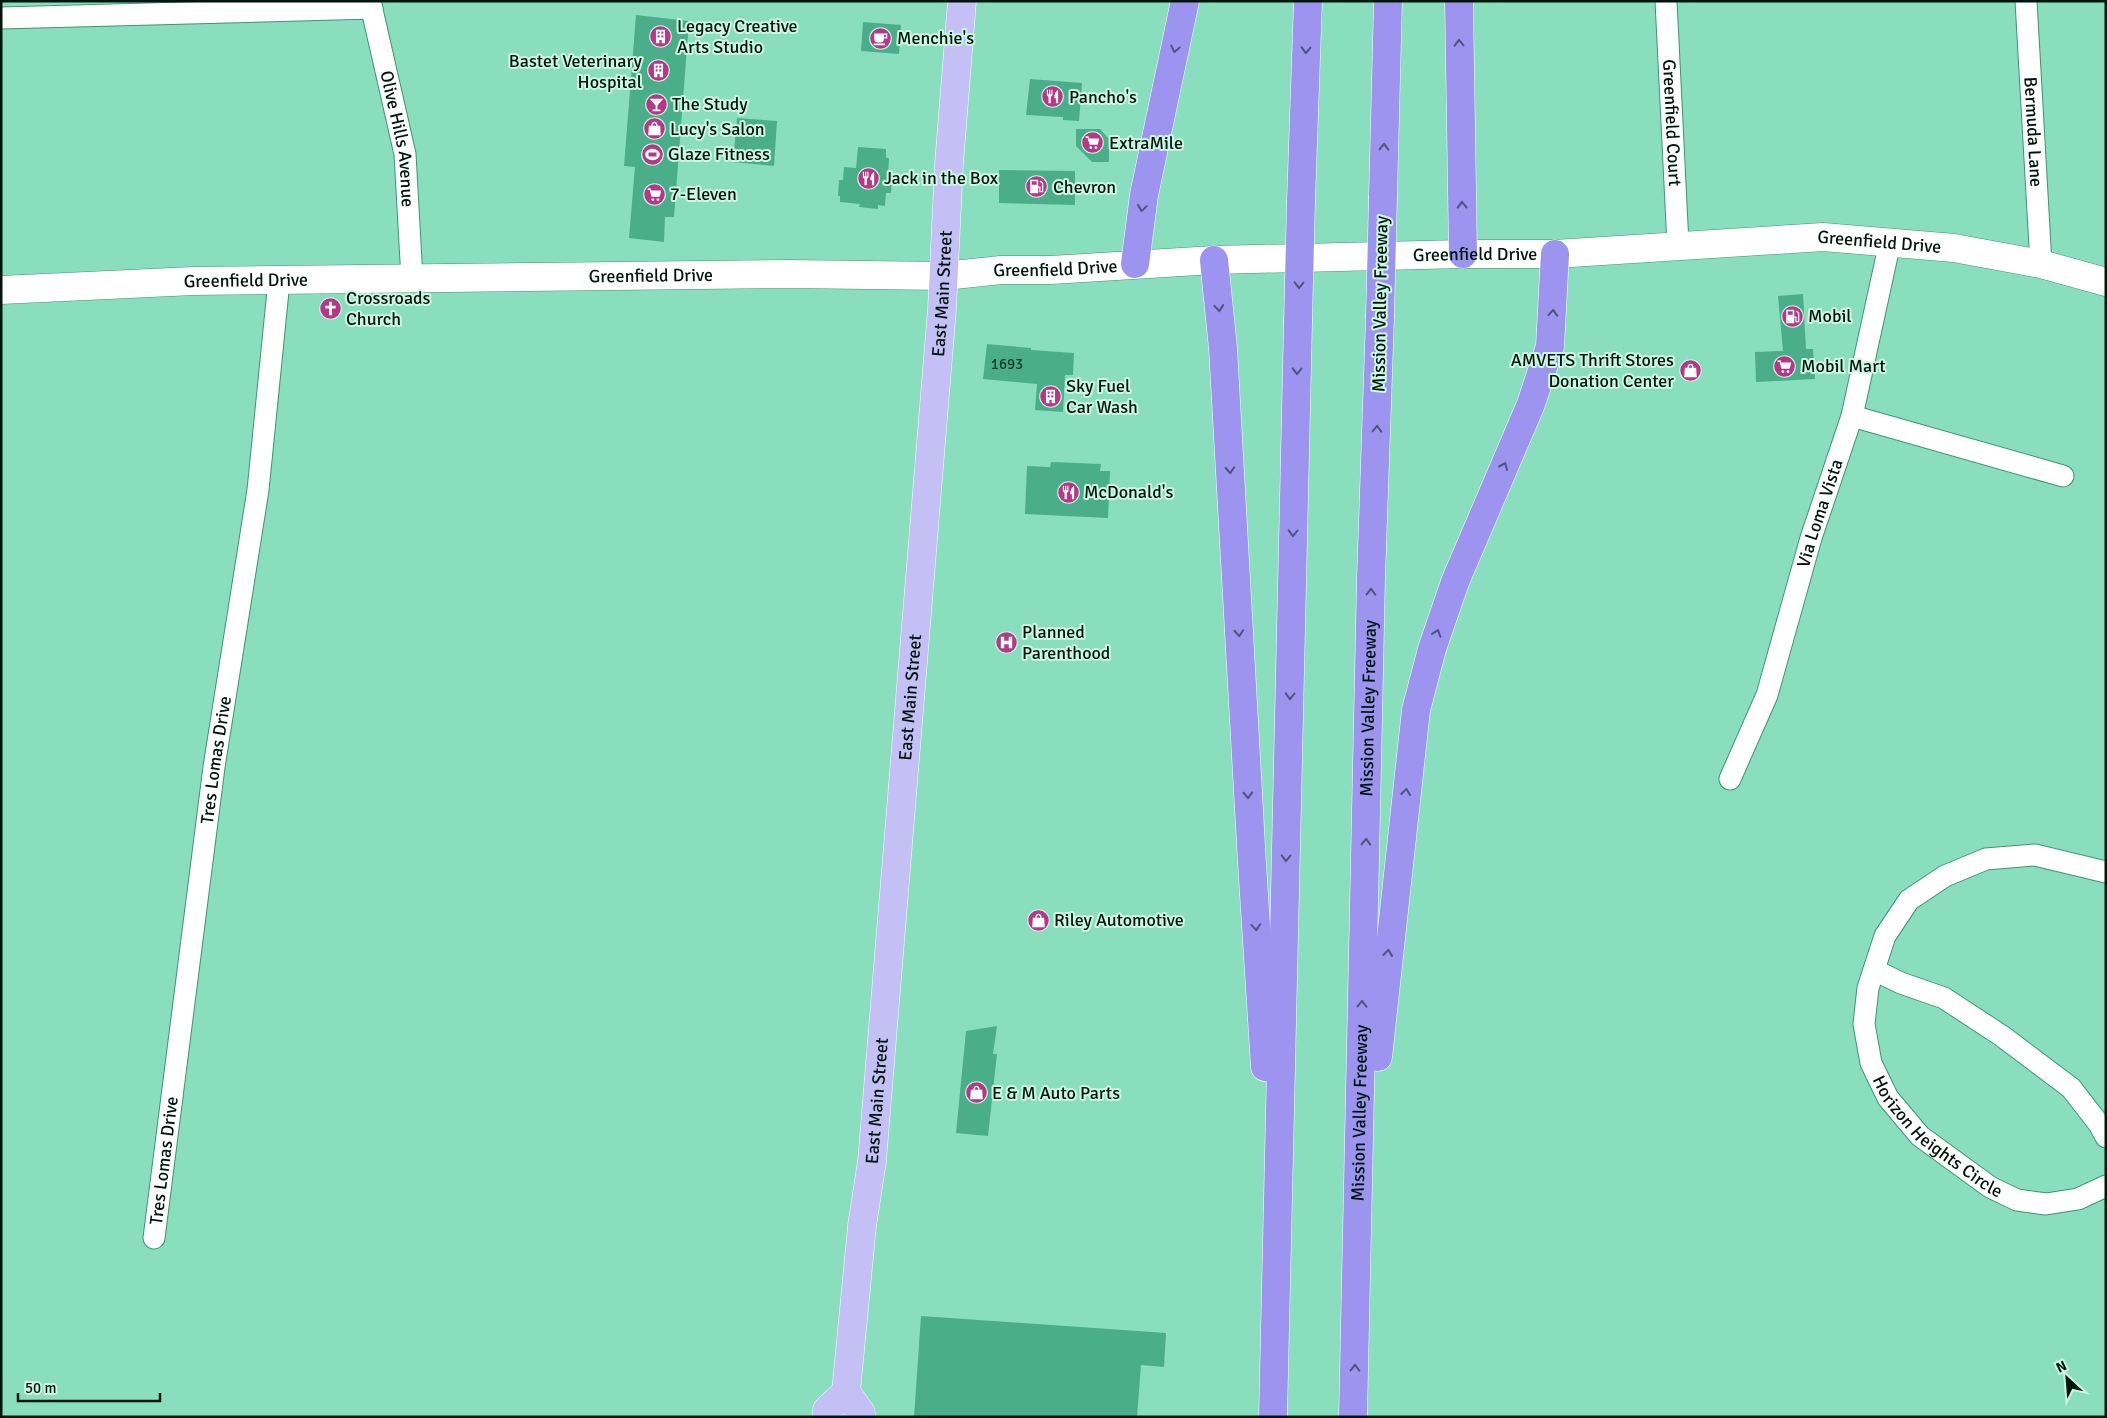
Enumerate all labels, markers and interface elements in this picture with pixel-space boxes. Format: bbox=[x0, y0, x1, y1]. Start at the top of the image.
place label: Legacy Creative Arts Studio bbox=[677, 15, 798, 58]
building icon: Legacy Creative Arts Studio bbox=[649, 24, 673, 48]
cafe icon: Menchie's bbox=[869, 26, 893, 50]
place label: Menchie's bbox=[897, 27, 974, 49]
one-way arrow bbox=[1454, 38, 1465, 46]
one-way arrow bbox=[1170, 45, 1181, 53]
one-way arrow bbox=[1301, 46, 1311, 54]
place label: Bastet Veterinary Hospital bbox=[509, 50, 643, 93]
building icon: Bastet Veterinary Hospital bbox=[646, 59, 670, 83]
street label: Greenfield Court bbox=[1658, 59, 1686, 187]
street label: Olive Hills Avenue bbox=[375, 69, 419, 208]
street label: Bermuda Lane bbox=[2019, 76, 2048, 188]
restaurant icon: Pancho's bbox=[1041, 85, 1065, 109]
place label: Pancho's bbox=[1069, 86, 1137, 108]
bar icon: The Study bbox=[644, 92, 668, 116]
place label: The Study bbox=[672, 93, 748, 115]
shop icon: Lucy's Salon bbox=[642, 117, 666, 141]
place label: Lucy's Salon bbox=[670, 118, 765, 140]
supermarket icon: ExtraMile bbox=[1081, 131, 1105, 155]
place label: ExtraMile bbox=[1109, 132, 1183, 154]
sports icon: Glaze Fitness bbox=[640, 142, 664, 166]
place label: Glaze Fitness bbox=[668, 143, 770, 165]
one-way arrow bbox=[1379, 143, 1389, 151]
restaurant icon: Jack in the Box bbox=[856, 166, 880, 190]
place label: Jack in the Box bbox=[884, 167, 999, 189]
fuel station icon: Chevron bbox=[1025, 175, 1049, 199]
place label: Chevron bbox=[1053, 176, 1116, 198]
supermarket icon: 7-Eleven bbox=[642, 182, 666, 206]
place label: 7-Eleven bbox=[670, 183, 737, 205]
one-way arrow bbox=[1457, 201, 1467, 208]
one-way arrow bbox=[1138, 204, 1148, 213]
street label: Mission Valley Freeway bbox=[1367, 215, 1393, 392]
street label: Greenfield Drive bbox=[1816, 226, 1942, 258]
street label: East Main Street bbox=[927, 230, 957, 358]
street label: Greenfield Drive bbox=[1413, 243, 1537, 266]
street label: Greenfield Drive bbox=[992, 255, 1118, 282]
street label: Greenfield Drive bbox=[589, 264, 713, 287]
street label: Greenfield Drive bbox=[183, 269, 308, 292]
one-way arrow bbox=[1294, 281, 1304, 289]
place label: Crossroads Church bbox=[346, 287, 431, 330]
church icon: Crossroads Church bbox=[318, 296, 342, 320]
fuel station icon: Mobil bbox=[1780, 304, 1804, 328]
one-way arrow bbox=[1213, 305, 1224, 313]
place label: Mobil bbox=[1808, 305, 1852, 327]
one-way arrow bbox=[1547, 308, 1558, 316]
place label: AMVETS Thrift Stores Donation Center bbox=[1511, 349, 1674, 392]
supermarket icon: Mobil Mart bbox=[1773, 354, 1797, 378]
house number: 1693 bbox=[991, 355, 1023, 373]
place label: Mobil Mart bbox=[1801, 355, 1885, 377]
shop icon: AMVETS Thrift Stores Donation Center bbox=[1678, 358, 1702, 382]
one-way arrow bbox=[1292, 368, 1302, 375]
place label: Sky Fuel Car Wash bbox=[1066, 375, 1138, 418]
building icon: Sky Fuel Car Wash bbox=[1038, 384, 1062, 408]
one-way arrow bbox=[1371, 425, 1382, 433]
street label: Via Loma Vista bbox=[1792, 456, 1848, 570]
one-way arrow bbox=[1497, 462, 1508, 471]
one-way arrow bbox=[1224, 467, 1235, 475]
restaurant icon: McDonald's bbox=[1056, 480, 1080, 504]
place label: McDonald's bbox=[1084, 481, 1173, 503]
one-way arrow bbox=[1288, 530, 1299, 538]
one-way arrow bbox=[1366, 588, 1376, 596]
street label: Mission Valley Freeway bbox=[1355, 619, 1381, 797]
place label: Planned Parenthood bbox=[1022, 621, 1110, 664]
one-way arrow bbox=[1233, 629, 1244, 637]
one-way arrow bbox=[1432, 629, 1442, 637]
hospital icon: Planned Parenthood bbox=[994, 630, 1018, 654]
street label: East Main Street bbox=[894, 633, 926, 761]
one-way arrow bbox=[1284, 692, 1295, 700]
street label: Tres Lomas Drive bbox=[196, 694, 236, 825]
one-way arrow bbox=[1400, 787, 1411, 795]
one-way arrow bbox=[1242, 791, 1253, 799]
one-way arrow bbox=[1360, 837, 1371, 845]
one-way arrow bbox=[1281, 855, 1291, 863]
shop icon: Riley Automotive bbox=[1026, 908, 1050, 932]
place label: Riley Automotive bbox=[1054, 909, 1184, 931]
one-way arrow bbox=[1250, 923, 1261, 931]
one-way arrow bbox=[1383, 949, 1394, 957]
one-way arrow bbox=[1357, 1000, 1367, 1008]
street label: Mission Valley Freeway bbox=[1347, 1024, 1372, 1202]
street label: East Main Street bbox=[861, 1037, 893, 1165]
street label: Horizon Heights Circle bbox=[1868, 1072, 2006, 1202]
shop icon: E & M Auto Parts bbox=[964, 1081, 988, 1105]
place label: E & M Auto Parts bbox=[992, 1082, 1120, 1104]
street label: Tres Lomas Drive bbox=[145, 1095, 183, 1226]
north arrow bbox=[2042, 1353, 2092, 1403]
text: N bbox=[2053, 1357, 2070, 1377]
one-way arrow bbox=[1349, 1364, 1360, 1372]
scale bar bbox=[18, 1370, 160, 1402]
text: 50 m bbox=[25, 1379, 56, 1397]

